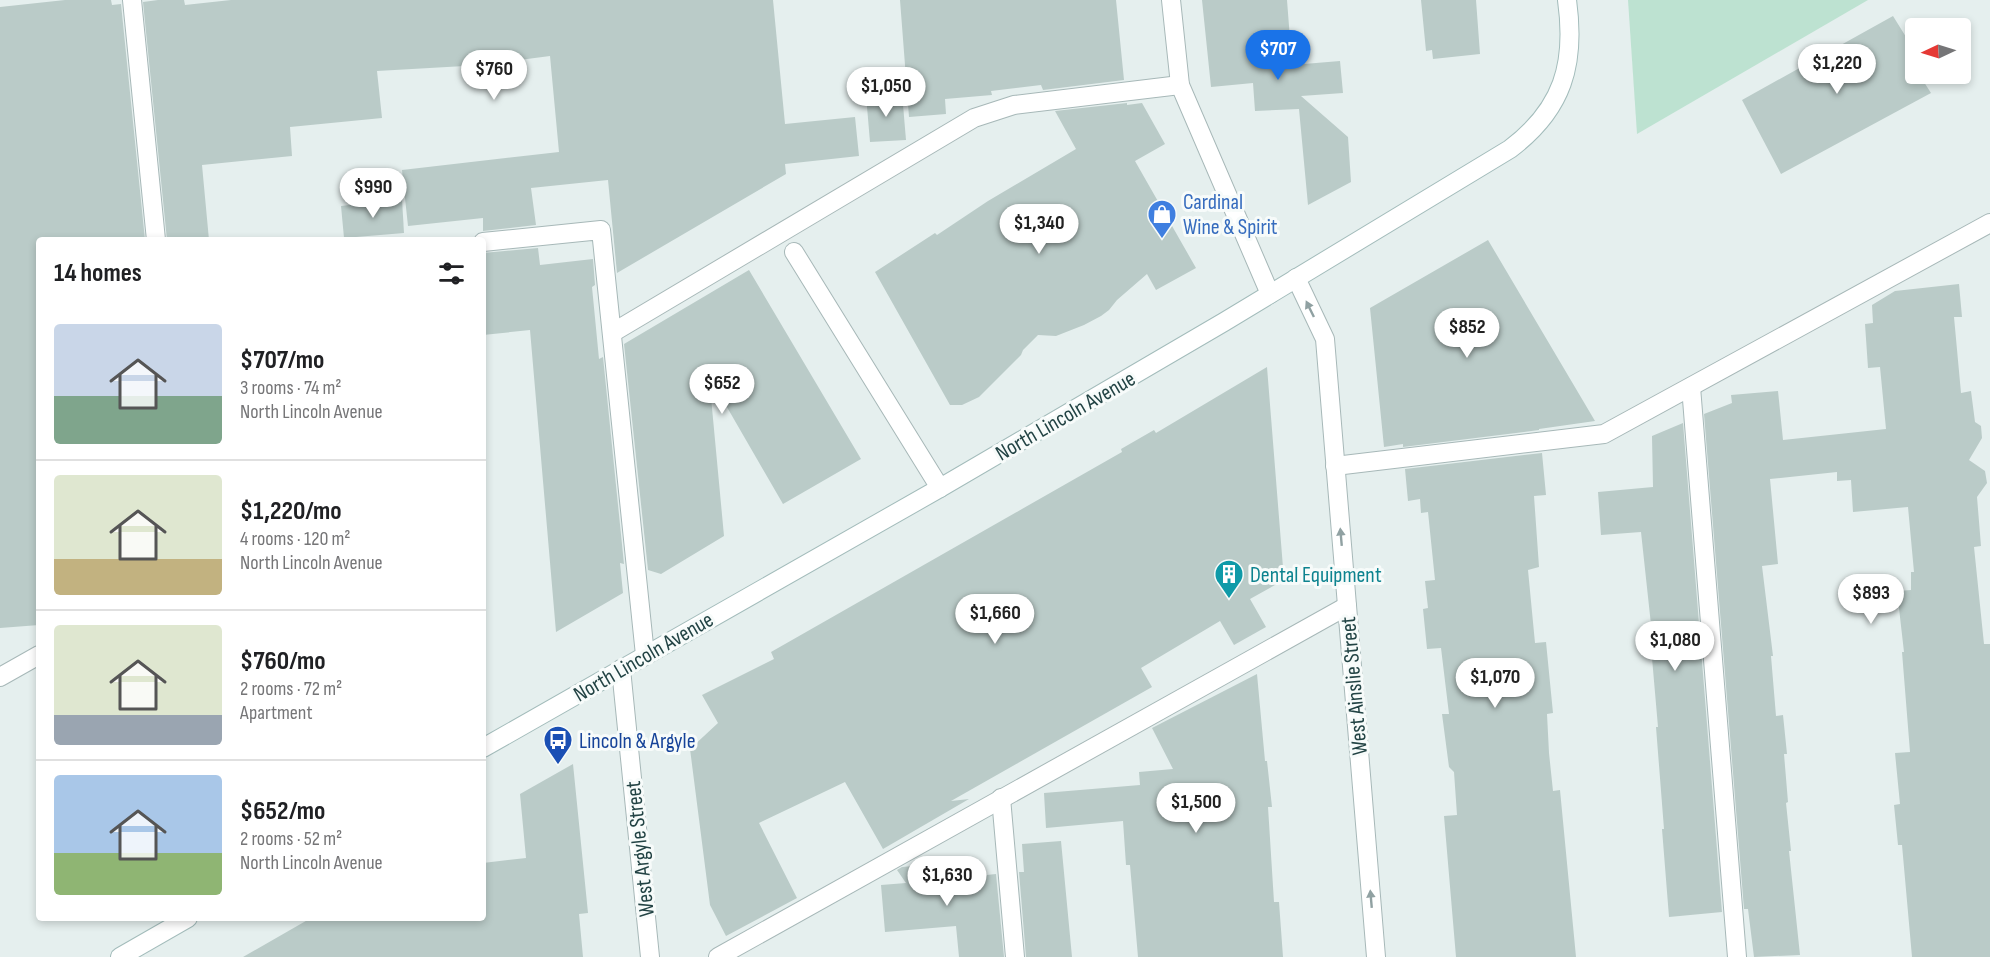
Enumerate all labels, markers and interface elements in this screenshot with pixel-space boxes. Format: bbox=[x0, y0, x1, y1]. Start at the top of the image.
north arrow bbox=[1905, 18, 1971, 84]
map controls bbox=[1905, 18, 1971, 84]
pin: $707 bbox=[1242, 30, 1314, 81]
text: $707 bbox=[1259, 37, 1297, 61]
pin: $1,220 bbox=[1788, 44, 1886, 95]
pin: $760 bbox=[458, 50, 530, 101]
text: $1,220 bbox=[1812, 51, 1862, 75]
text: $760 bbox=[475, 57, 513, 81]
pin: $1,050 bbox=[837, 67, 935, 118]
text: $1,050 bbox=[861, 74, 911, 98]
pin: $990 bbox=[337, 168, 409, 219]
text: $990 bbox=[354, 175, 392, 199]
place label: Cardinal Wine & Spirit bbox=[1183, 189, 1278, 241]
shop icon: Cardinal Wine & Spirit bbox=[1146, 198, 1178, 240]
pin: $1,340 bbox=[990, 204, 1088, 255]
text: $1,340 bbox=[1014, 211, 1064, 235]
icon: filters bbox=[435, 257, 468, 290]
text: 14 homes bbox=[54, 258, 142, 289]
one-way arrow bbox=[1306, 300, 1315, 317]
pin: $852 bbox=[1431, 308, 1503, 359]
text: $852 bbox=[1448, 315, 1486, 339]
text: $707/mo bbox=[240, 345, 324, 376]
icon: home bbox=[102, 348, 174, 420]
pin: $652 bbox=[686, 364, 758, 415]
street label: North Lincoln Avenue bbox=[991, 365, 1140, 467]
text: $652 bbox=[703, 371, 741, 395]
text: 3 rooms · 74 m² bbox=[240, 376, 342, 400]
text: North Lincoln Avenue bbox=[240, 400, 383, 424]
text: $1,220/mo bbox=[240, 496, 342, 527]
icon: home bbox=[102, 499, 174, 571]
text: 4 rooms · 120 m² bbox=[240, 527, 351, 551]
one-way arrow bbox=[1336, 527, 1346, 546]
text: North Lincoln Avenue bbox=[240, 551, 383, 575]
building icon: Dental Equipment bbox=[1213, 558, 1245, 600]
place label: Dental Equipment bbox=[1250, 562, 1382, 589]
pin: $893 bbox=[1835, 574, 1907, 625]
text: $893 bbox=[1852, 581, 1890, 605]
pin: $1,660 bbox=[946, 594, 1044, 645]
text: $1,660 bbox=[969, 601, 1021, 625]
street label: North Lincoln Avenue bbox=[569, 606, 718, 708]
street label: West Ainslie Street bbox=[1335, 615, 1374, 756]
pin: $1,080 bbox=[1626, 621, 1724, 672]
text: $1,080 bbox=[1649, 628, 1701, 652]
text: $760/mo bbox=[240, 646, 326, 677]
icon: home bbox=[102, 649, 174, 721]
pin: $1,070 bbox=[1446, 658, 1544, 709]
text: $1,070 bbox=[1470, 665, 1520, 689]
text: 2 rooms · 72 m² bbox=[240, 677, 342, 701]
text: Apartment bbox=[240, 701, 313, 725]
bus stop icon: Lincoln & Argyle bbox=[542, 724, 574, 766]
place label: Lincoln & Argyle bbox=[579, 728, 696, 755]
street label: West Argyle Street bbox=[620, 779, 661, 918]
pin: $1,500 bbox=[1147, 783, 1245, 834]
text: $1,500 bbox=[1170, 790, 1222, 814]
text: $652/mo bbox=[240, 796, 325, 827]
icon: home bbox=[102, 799, 174, 871]
text: 2 rooms · 52 m² bbox=[240, 827, 342, 851]
text: North Lincoln Avenue bbox=[240, 851, 383, 875]
pin: $1,630 bbox=[898, 856, 996, 907]
text: $1,630 bbox=[922, 863, 972, 887]
one-way arrow bbox=[1366, 889, 1376, 908]

